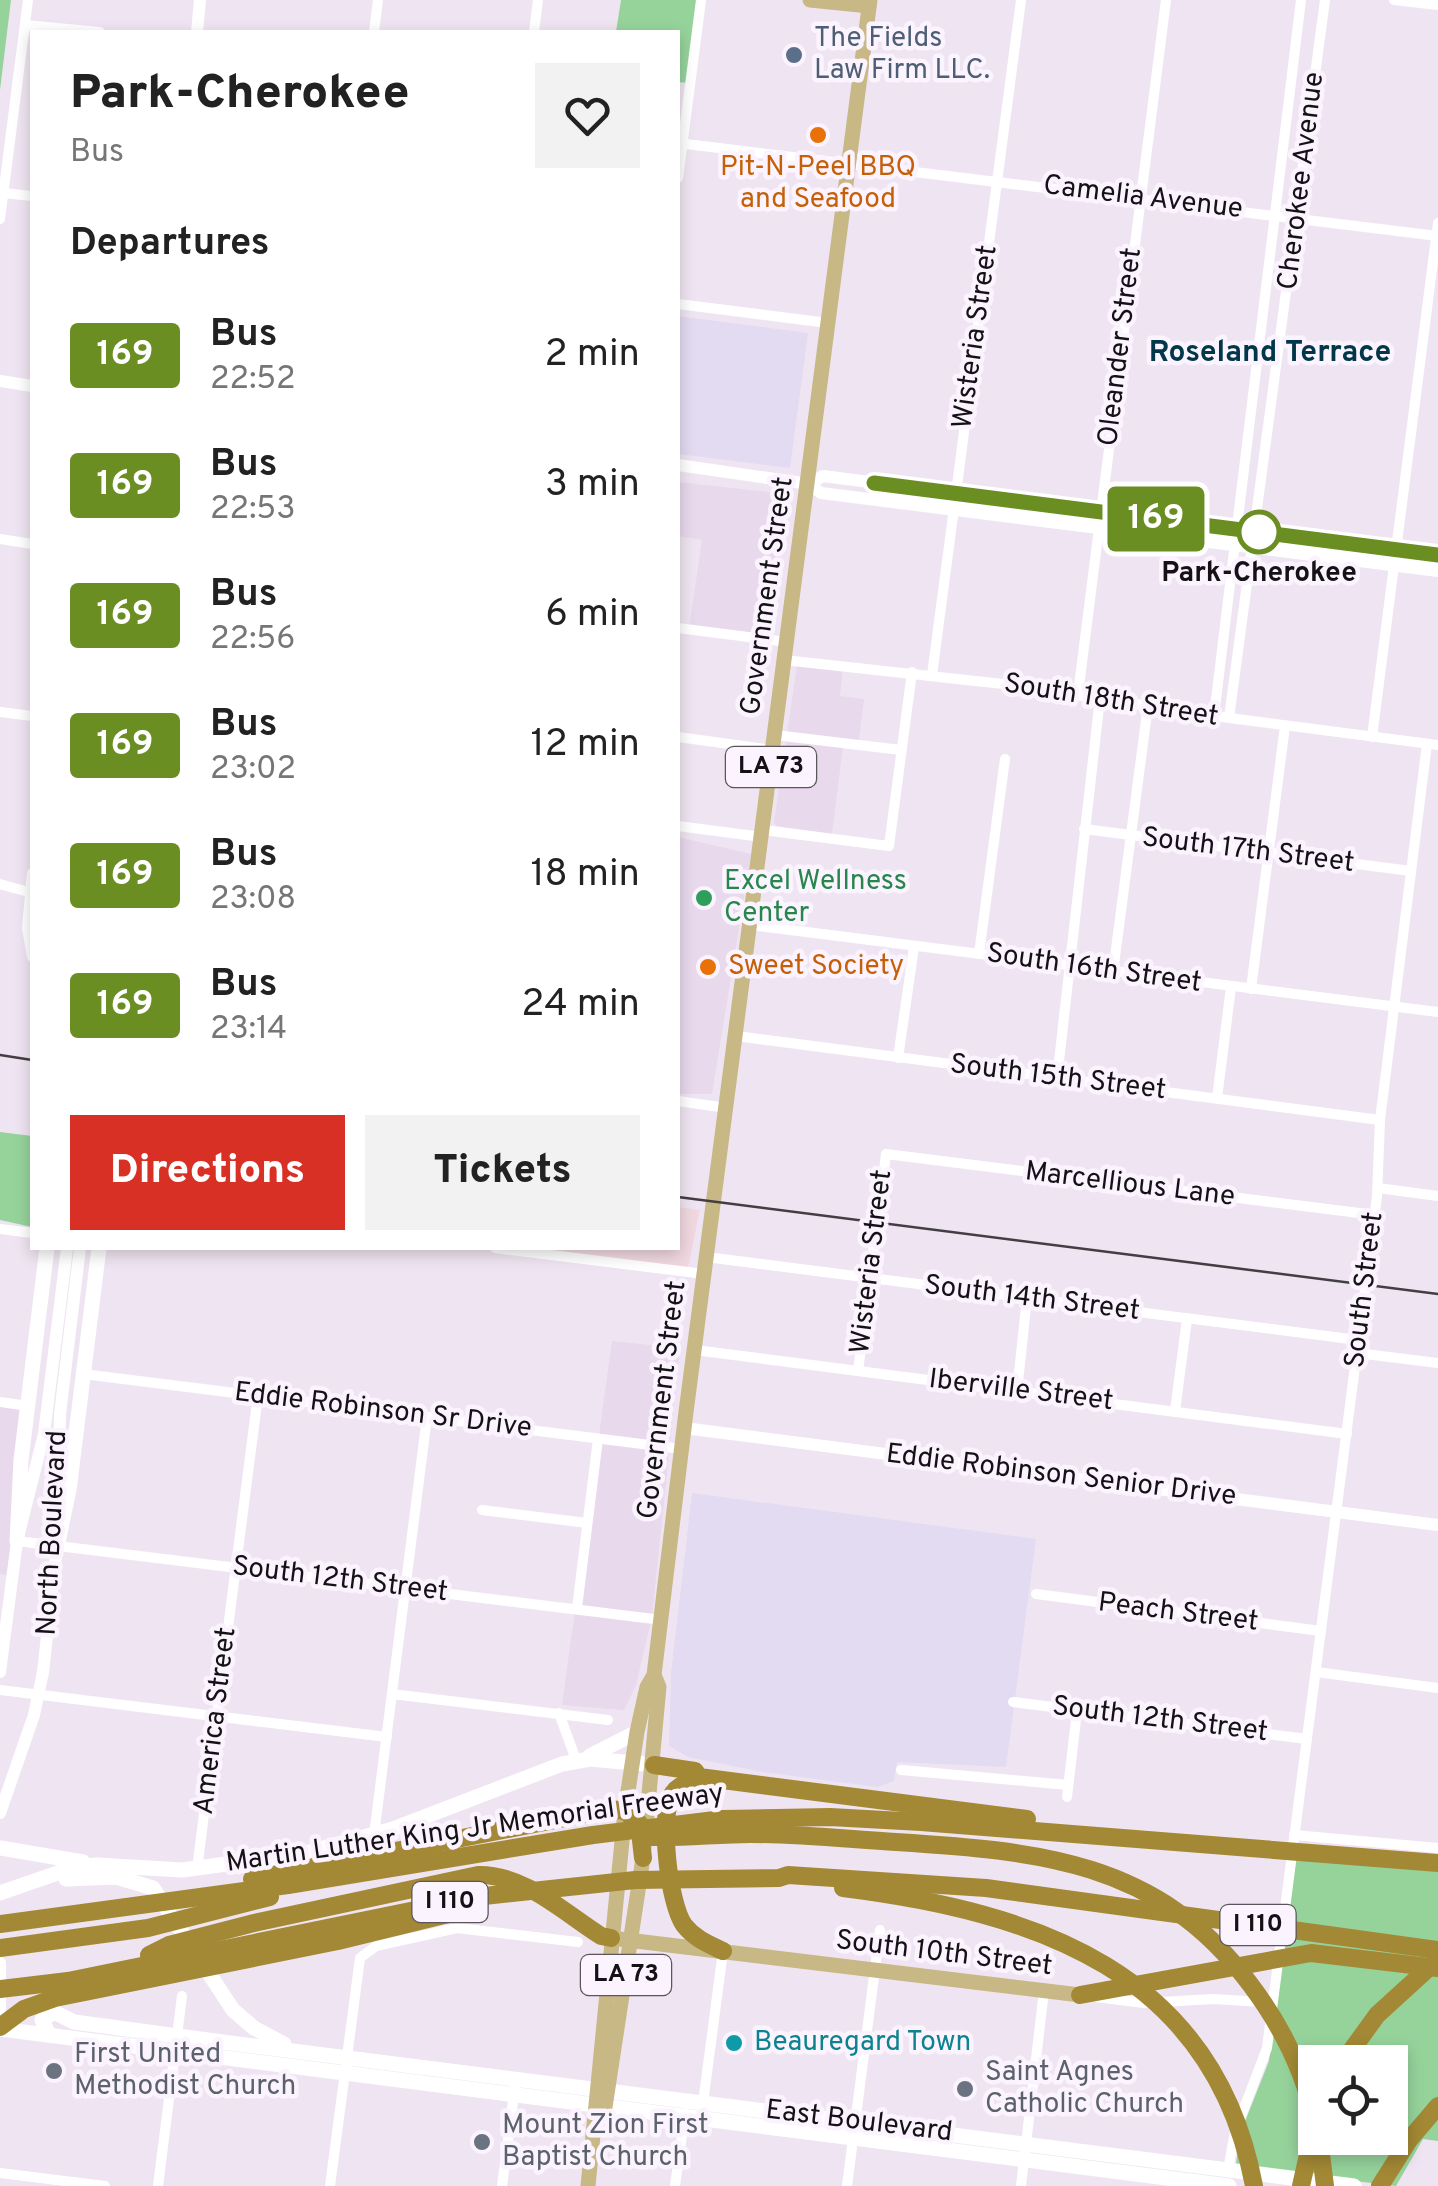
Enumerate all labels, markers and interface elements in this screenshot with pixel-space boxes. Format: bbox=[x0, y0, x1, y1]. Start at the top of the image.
place label: The Fields Law Firm LLC. bbox=[814, 21, 990, 89]
marker: The Fields Law Firm LLC. bbox=[783, 44, 805, 66]
button: heart bbox=[535, 63, 640, 168]
text: Park-Cherokee bbox=[70, 65, 410, 125]
street label: Cherokee Avenue bbox=[1271, 70, 1333, 292]
marker: Pit-N-Peel BBQ and Seafood bbox=[807, 124, 829, 146]
text: Bus bbox=[70, 133, 124, 173]
place label: Pit-N-Peel BBQ and Seafood bbox=[720, 150, 916, 218]
street label: Camelia Avenue bbox=[1041, 168, 1245, 228]
text: Departures bbox=[70, 220, 270, 269]
street label: Wisteria Street bbox=[945, 243, 1007, 431]
street label: Oleander Street bbox=[1091, 246, 1151, 448]
text: Bus bbox=[210, 311, 277, 360]
text: 2 min bbox=[545, 331, 640, 380]
text: 169 bbox=[96, 333, 154, 377]
district label: Roseland Terrace bbox=[1149, 335, 1391, 372]
text: 22:52 bbox=[210, 360, 296, 400]
text: Bus bbox=[210, 441, 277, 490]
text: 3 min bbox=[545, 461, 640, 510]
text: 169 bbox=[96, 463, 154, 507]
street label: Government Street bbox=[733, 475, 803, 717]
line badge: 169 bbox=[1098, 486, 1214, 552]
text: 22:53 bbox=[210, 490, 296, 530]
text: 169 bbox=[1127, 497, 1185, 541]
marker: Park-Cherokee bbox=[1238, 511, 1280, 553]
place label: Park-Cherokee bbox=[1161, 556, 1357, 592]
text: Bus bbox=[210, 571, 277, 620]
text: 6 min bbox=[545, 591, 640, 640]
text: 169 bbox=[96, 593, 154, 637]
text: 22:56 bbox=[210, 620, 295, 660]
street label: South 18th Street bbox=[1001, 666, 1221, 736]
text: Bus bbox=[210, 701, 277, 750]
text: 12 min bbox=[530, 721, 640, 770]
text: 169 bbox=[96, 723, 154, 767]
road number: LA 73 bbox=[726, 747, 816, 787]
text: 23:02 bbox=[210, 750, 296, 790]
street label: South 17th Street bbox=[1140, 820, 1356, 882]
text: Bus bbox=[210, 831, 277, 880]
text: 18 min bbox=[530, 851, 640, 900]
text: 169 bbox=[96, 853, 154, 897]
place label: Excel Wellness Center bbox=[724, 864, 907, 932]
text: 23:08 bbox=[210, 880, 296, 920]
marker: Excel Wellness Center bbox=[693, 887, 715, 909]
street label: South 16th Street bbox=[984, 936, 1204, 1002]
place label: Sweet Society bbox=[728, 949, 904, 985]
marker: Sweet Society bbox=[697, 956, 719, 978]
text: Bus bbox=[210, 961, 277, 1010]
text: 24 min bbox=[521, 981, 640, 1030]
text: 169 bbox=[96, 983, 154, 1027]
text: 23:14 bbox=[210, 1010, 287, 1050]
street label: South 15th Street bbox=[948, 1047, 1168, 1109]
button: Directions bbox=[70, 1115, 345, 1230]
button: Tickets bbox=[365, 1115, 640, 1230]
street label: Marcellious Lane bbox=[1023, 1154, 1237, 1216]
street label: Wisteria Street bbox=[843, 1168, 901, 1356]
street label: South Street bbox=[1338, 1210, 1392, 1370]
street label: South 14th Street bbox=[922, 1268, 1142, 1330]
street label: Government Street bbox=[630, 1279, 696, 1521]
street label: Iberville Street bbox=[927, 1362, 1115, 1420]
street label: Eddie Robinson Sr Drive bbox=[232, 1375, 534, 1447]
street label: North Boulevard bbox=[30, 1429, 76, 1637]
street label: Eddie Robinson Senior Drive bbox=[884, 1437, 1238, 1515]
street label: South 12th Street bbox=[230, 1549, 450, 1611]
street label: Peach Street bbox=[1096, 1585, 1260, 1641]
street label: America Street bbox=[187, 1625, 245, 1817]
street label: South 12th Street bbox=[1050, 1689, 1270, 1751]
street label: Martin Luther King Jr Memorial Freeway bbox=[224, 1776, 726, 1882]
road number: I 110 bbox=[412, 1882, 488, 1922]
road number: I 110 bbox=[1220, 1905, 1296, 1945]
street label: South 10th Street bbox=[834, 1923, 1054, 1985]
road number: LA 73 bbox=[581, 1955, 671, 1995]
place label: Beauregard Town bbox=[754, 2025, 971, 2061]
marker: Beauregard Town bbox=[723, 2032, 745, 2054]
place label: First United Methodist Church bbox=[74, 2037, 296, 2105]
map controls bbox=[1298, 2045, 1408, 2155]
button: locate bbox=[1298, 2045, 1408, 2155]
place label: Saint Agnes Catholic Church bbox=[985, 2055, 1184, 2123]
marker: First United Methodist Church bbox=[43, 2060, 65, 2082]
marker: Saint Agnes Catholic Church bbox=[954, 2078, 976, 2100]
street label: East Boulevard bbox=[763, 2093, 955, 2151]
place label: Mount Zion First Baptist Church bbox=[502, 2108, 709, 2176]
marker: Mount Zion First Baptist Church bbox=[471, 2131, 493, 2153]

